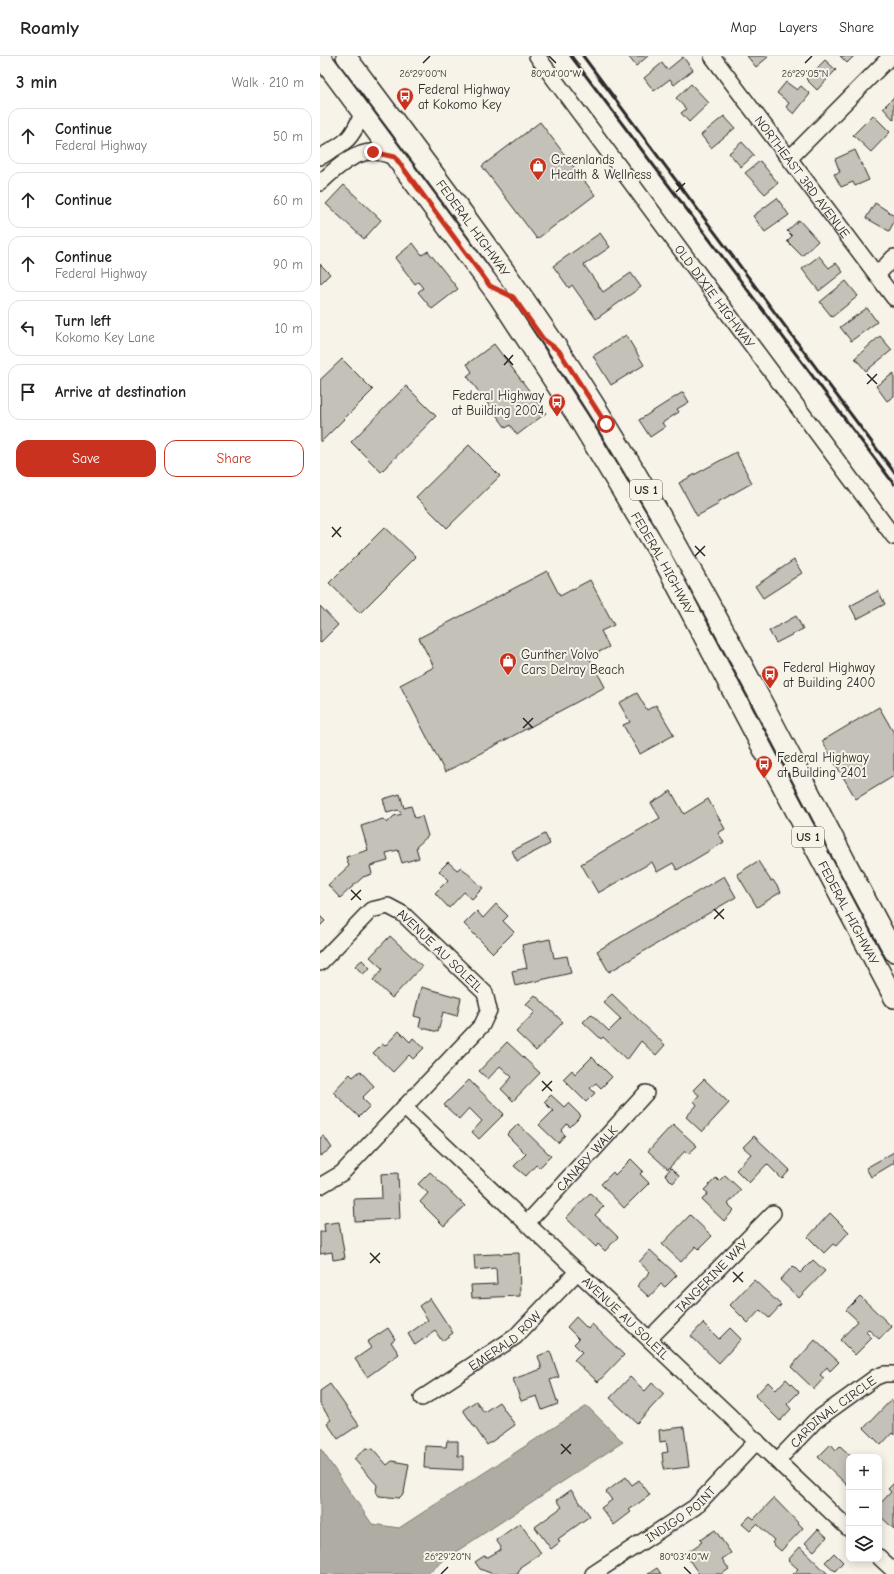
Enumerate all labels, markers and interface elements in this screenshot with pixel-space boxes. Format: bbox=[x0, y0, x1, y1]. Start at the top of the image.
text: Roamly bbox=[20, 17, 79, 39]
text: Map bbox=[730, 19, 757, 36]
text: Layers bbox=[779, 19, 817, 36]
text: Share bbox=[839, 19, 874, 36]
text: 26°29'00"N bbox=[399, 68, 447, 80]
text: 80°04'00"W bbox=[531, 68, 581, 80]
text: 26°29'05"N bbox=[782, 68, 828, 80]
text: 3 min bbox=[16, 73, 57, 92]
text: Walk · 210 m bbox=[232, 75, 304, 90]
place label: Federal Highway at Kokomo Key bbox=[418, 82, 510, 112]
bus stop icon: Federal Highway at Kokomo Key bbox=[395, 86, 415, 111]
street label: NORTHEAST 3RD AVENUE bbox=[752, 113, 853, 241]
text: Continue bbox=[55, 120, 112, 138]
icon: ahead bbox=[17, 125, 39, 147]
text: 50 m bbox=[273, 129, 303, 144]
text: Federal Highway bbox=[55, 138, 147, 153]
route end bbox=[364, 143, 382, 161]
place label: Greenlands Health & Wellness bbox=[551, 152, 651, 182]
shop icon: Greenlands Health & Wellness bbox=[528, 156, 548, 181]
street label: FEDERAL HIGHWAY bbox=[433, 177, 513, 279]
icon: ahead bbox=[17, 189, 39, 211]
text: Continue bbox=[55, 191, 112, 209]
text: 60 m bbox=[273, 193, 303, 208]
street label: OLD DIXIE HIGHWAY bbox=[672, 242, 758, 351]
text: Continue bbox=[55, 248, 112, 266]
icon: ahead bbox=[17, 253, 39, 275]
text: 90 m bbox=[273, 257, 303, 272]
text: Federal Highway bbox=[55, 266, 147, 281]
text: Turn left bbox=[55, 312, 111, 330]
icon: left bbox=[17, 317, 39, 339]
text: 10 m bbox=[275, 321, 303, 336]
text: Kokomo Key Lane bbox=[55, 330, 155, 345]
icon: arrive bbox=[17, 381, 39, 403]
text: Arrive at destination bbox=[55, 383, 186, 401]
place label: Federal Highway at Building 2004 bbox=[452, 388, 544, 418]
bus stop icon: Federal Highway at Building 2004 bbox=[547, 392, 567, 417]
route start bbox=[597, 415, 615, 433]
button: Save bbox=[16, 440, 156, 477]
button: Share bbox=[164, 440, 304, 477]
road number: US 1 bbox=[630, 480, 662, 500]
street label: FEDERAL HIGHWAY bbox=[628, 509, 698, 618]
place label: Gunther Volvo Cars Delray Beach bbox=[521, 647, 624, 677]
shop icon: Gunther Volvo Cars Delray Beach bbox=[498, 651, 518, 676]
place label: Federal Highway at Building 2400 bbox=[783, 660, 875, 690]
bus stop icon: Federal Highway at Building 2400 bbox=[760, 664, 780, 689]
place label: Federal Highway at Building 2401 bbox=[777, 750, 869, 780]
bus stop icon: Federal Highway at Building 2401 bbox=[754, 754, 774, 779]
road number: US 1 bbox=[792, 827, 824, 847]
street label: FEDERAL HIGHWAY bbox=[815, 858, 882, 968]
street label: AVENUE AU SOLEIL bbox=[395, 905, 487, 996]
street label: CANARY WALK bbox=[553, 1122, 621, 1194]
street label: TANGERINE WAY bbox=[672, 1236, 752, 1316]
street label: AVENUE AU SOLEIL bbox=[579, 1273, 673, 1363]
street label: EMERALD ROW bbox=[466, 1307, 545, 1373]
street label: CARDINAL CIRCLE bbox=[787, 1373, 879, 1451]
map controls bbox=[846, 1454, 882, 1562]
button: + bbox=[846, 1454, 882, 1490]
street label: INDIGO POINT bbox=[643, 1483, 719, 1546]
button: − bbox=[846, 1490, 882, 1526]
button: layers bbox=[846, 1526, 882, 1562]
text: 26°29'20"N bbox=[425, 1551, 471, 1563]
text: 80°03'40"W bbox=[659, 1551, 709, 1563]

